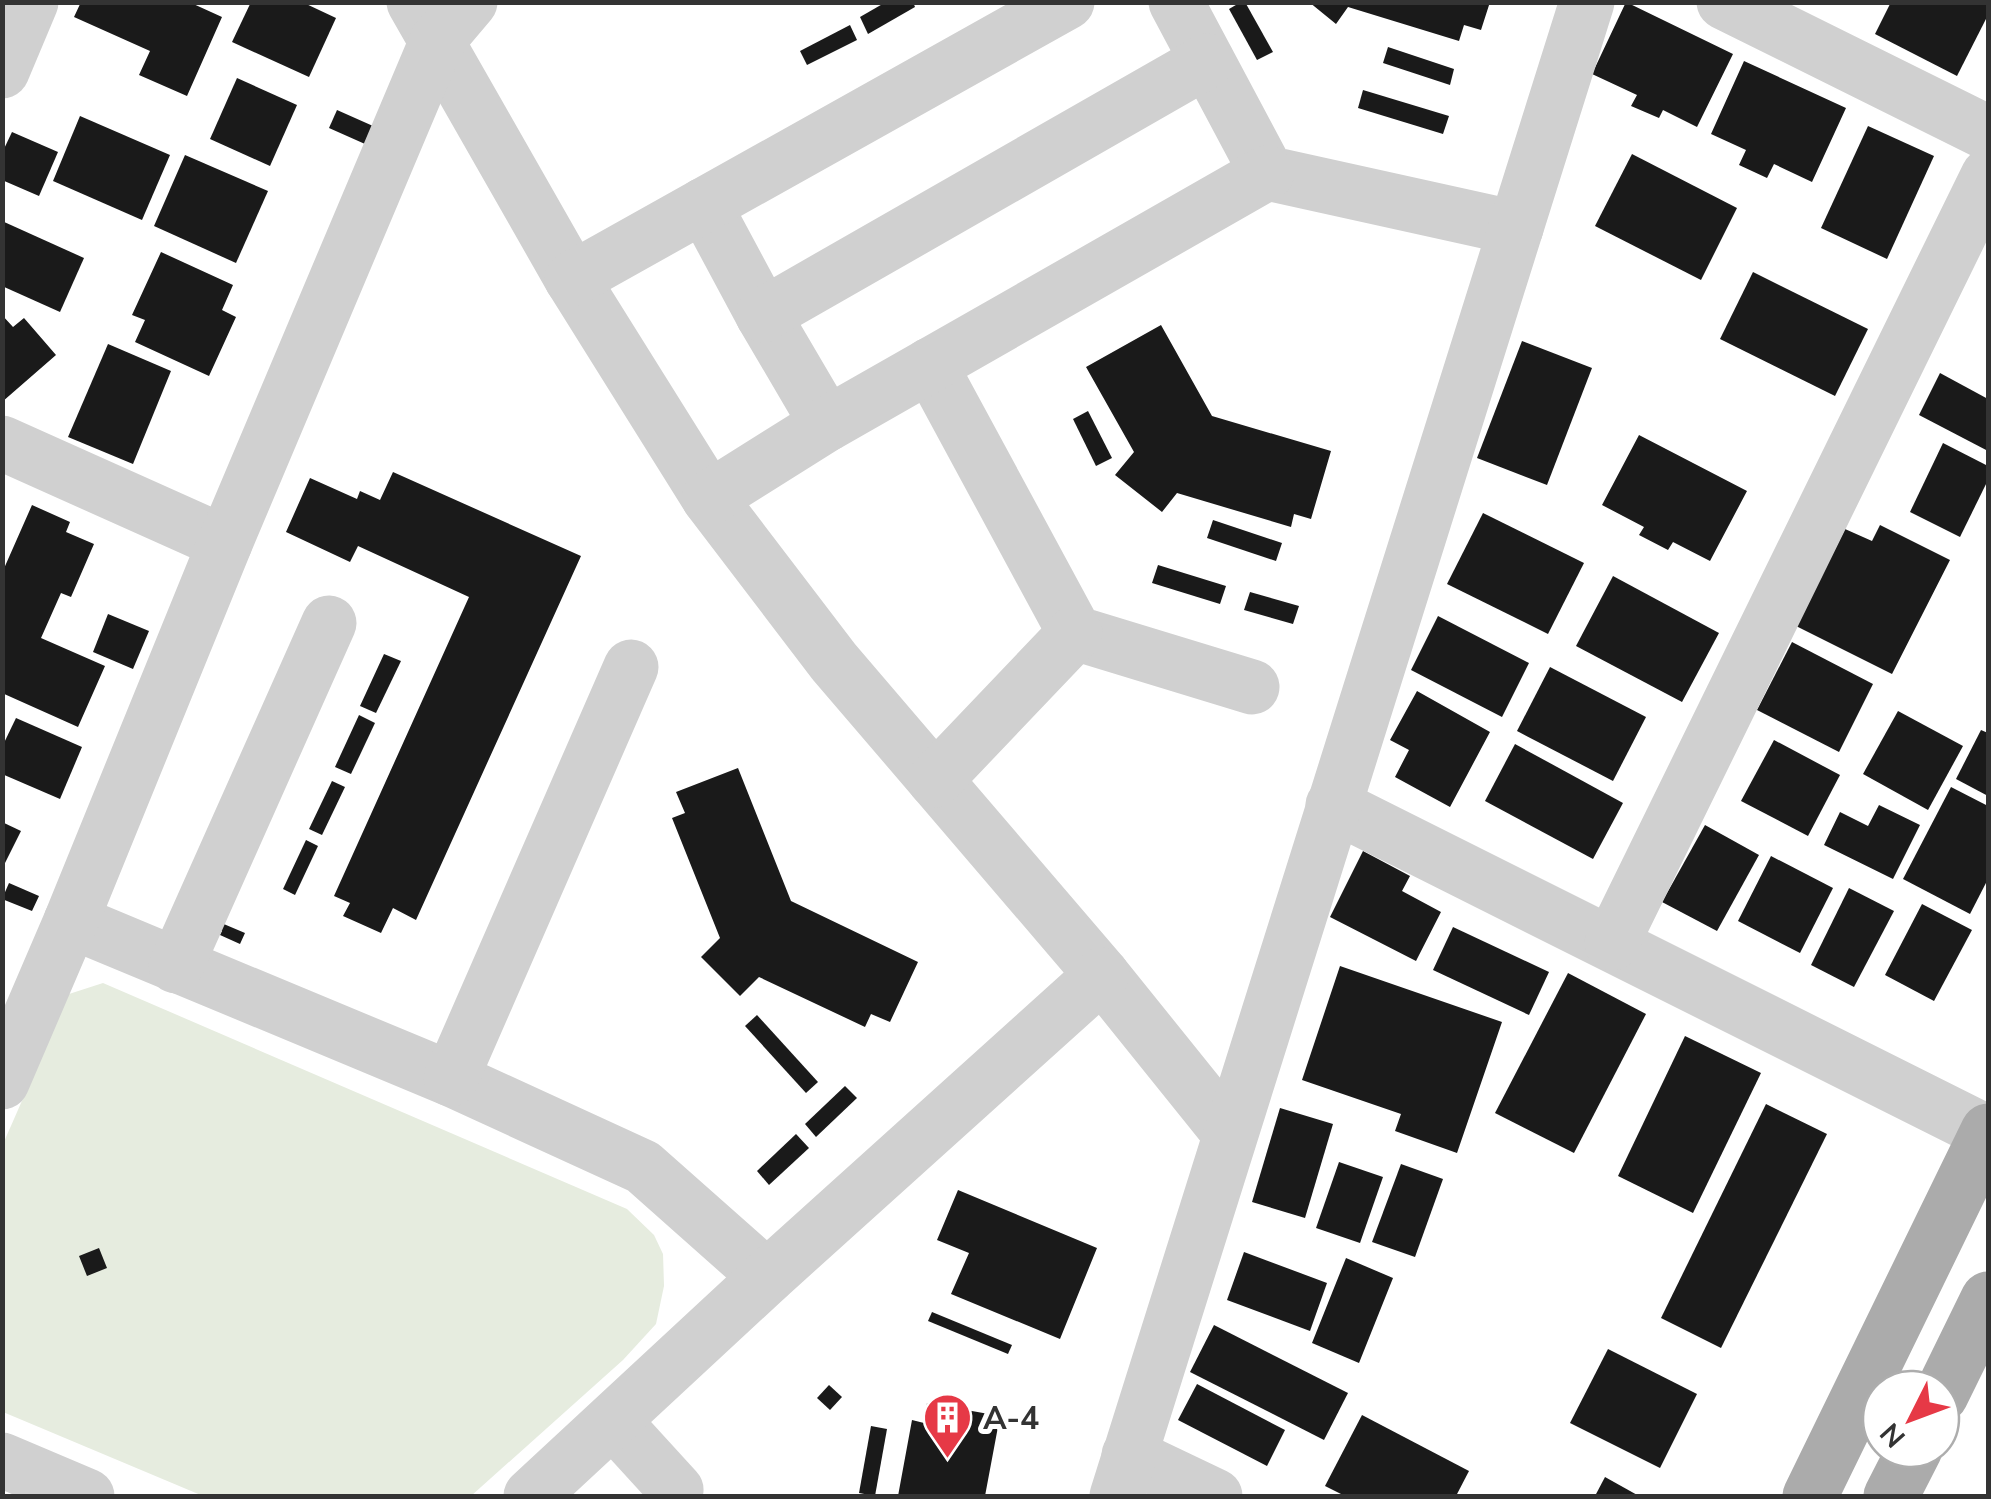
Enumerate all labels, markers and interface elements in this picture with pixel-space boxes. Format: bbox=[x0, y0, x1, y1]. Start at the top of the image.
north arrow bbox=[1861, 1369, 1961, 1469]
building icon: A-4 bbox=[922, 1392, 974, 1460]
place label: A-4 bbox=[983, 1397, 1039, 1440]
text: N bbox=[1872, 1415, 1914, 1456]

